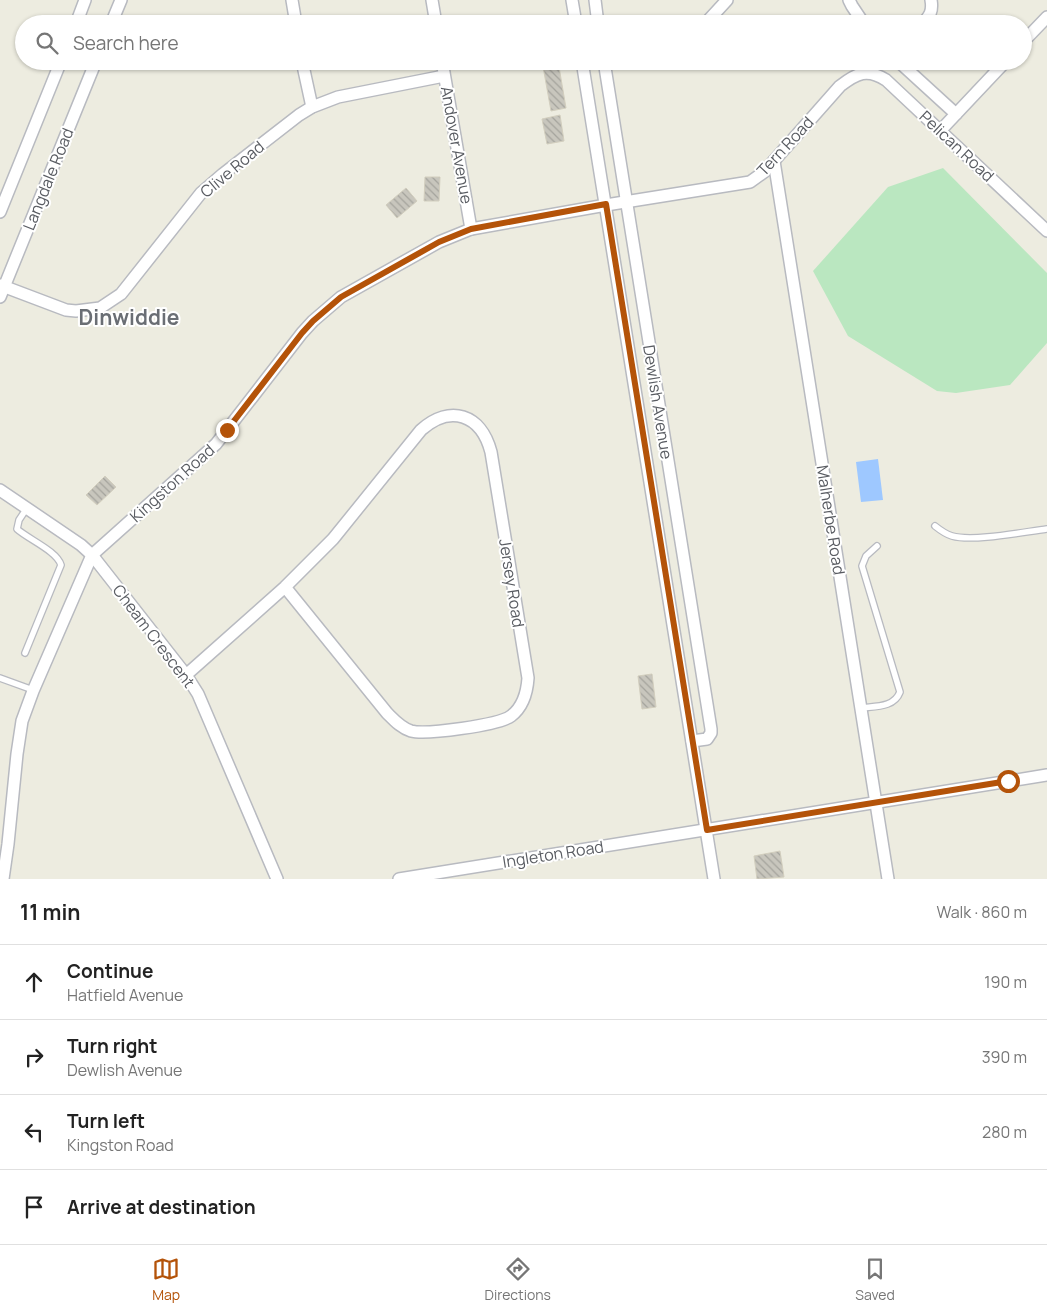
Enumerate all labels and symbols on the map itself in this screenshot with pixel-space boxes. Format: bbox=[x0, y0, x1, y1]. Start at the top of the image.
street label: Andover Avenue bbox=[436, 84, 478, 206]
street label: Pelican Road bbox=[915, 106, 999, 186]
street label: Tern Road bbox=[752, 111, 818, 181]
street label: Langdale Road bbox=[17, 125, 79, 233]
street label: Clive Road bbox=[195, 136, 269, 202]
district label: Dinwiddie bbox=[79, 303, 179, 331]
street label: Dewlish Avenue bbox=[638, 343, 678, 461]
route end bbox=[216, 419, 239, 442]
street label: Kingston Road bbox=[125, 439, 219, 527]
street label: Malherbe Road bbox=[811, 464, 851, 576]
street label: Jersey Road bbox=[494, 537, 530, 629]
street label: Cheam Crescent bbox=[108, 580, 200, 692]
route start bbox=[997, 770, 1020, 793]
street label: Ingleton Road bbox=[501, 835, 605, 873]

